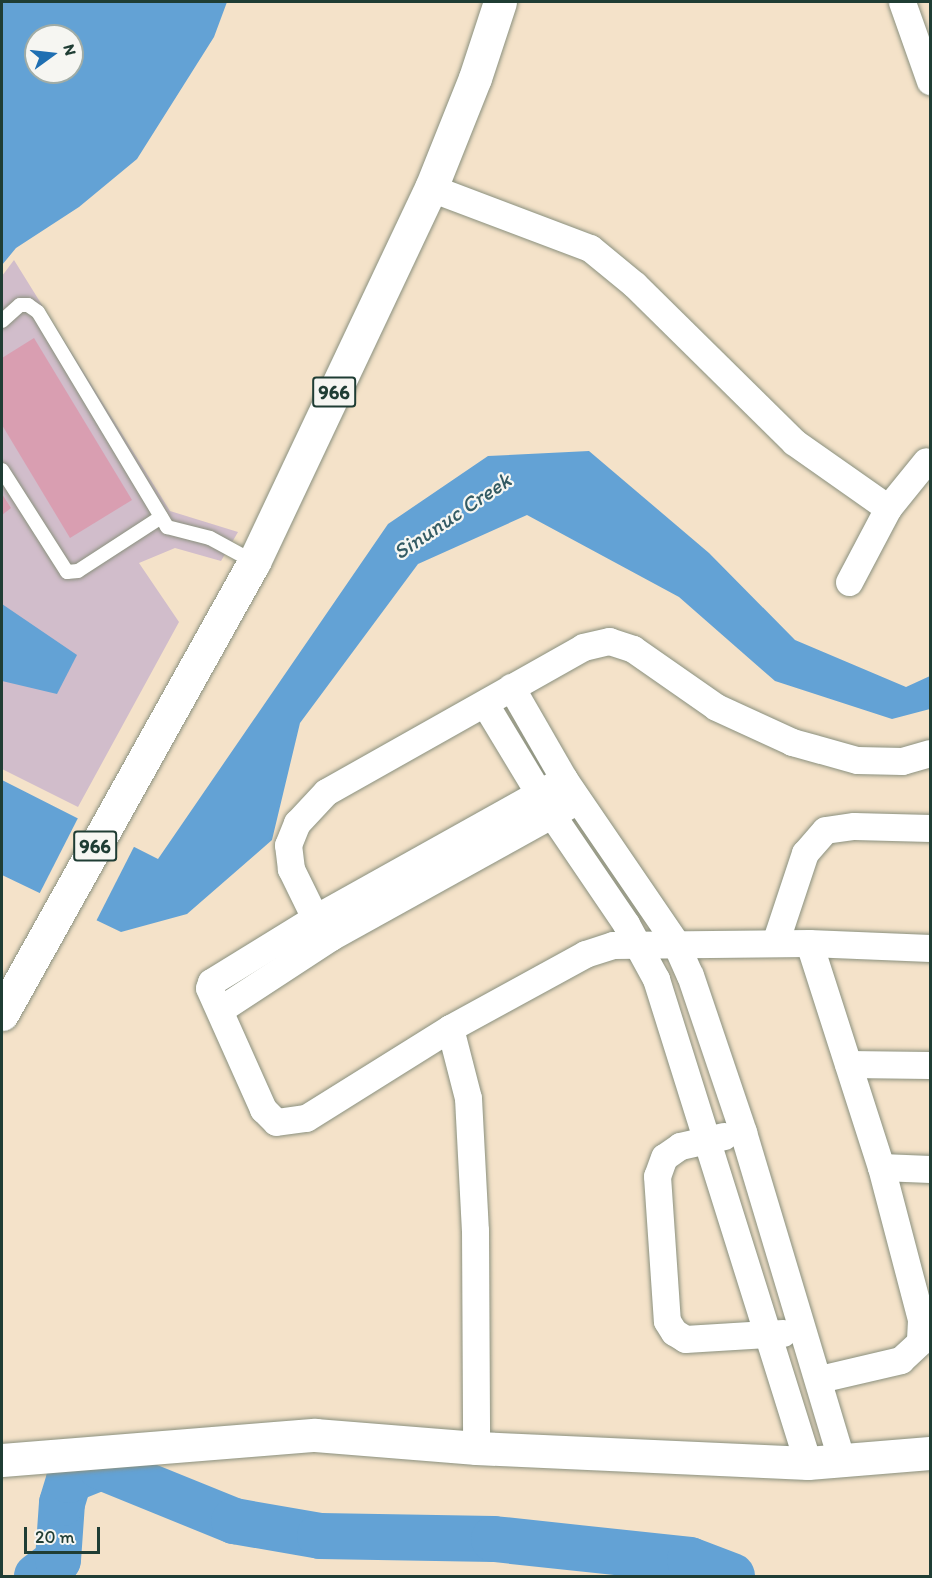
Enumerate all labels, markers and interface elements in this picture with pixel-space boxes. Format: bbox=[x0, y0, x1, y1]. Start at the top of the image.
north arrow bbox=[24, 24, 84, 84]
text: N bbox=[59, 42, 81, 57]
road number: 966 bbox=[312, 375, 356, 409]
water label: Sinunuc Creek bbox=[388, 467, 516, 565]
road number: 966 bbox=[72, 829, 118, 863]
scale bar bbox=[27, 1515, 104, 1553]
text: 20 m bbox=[35, 1526, 75, 1548]

